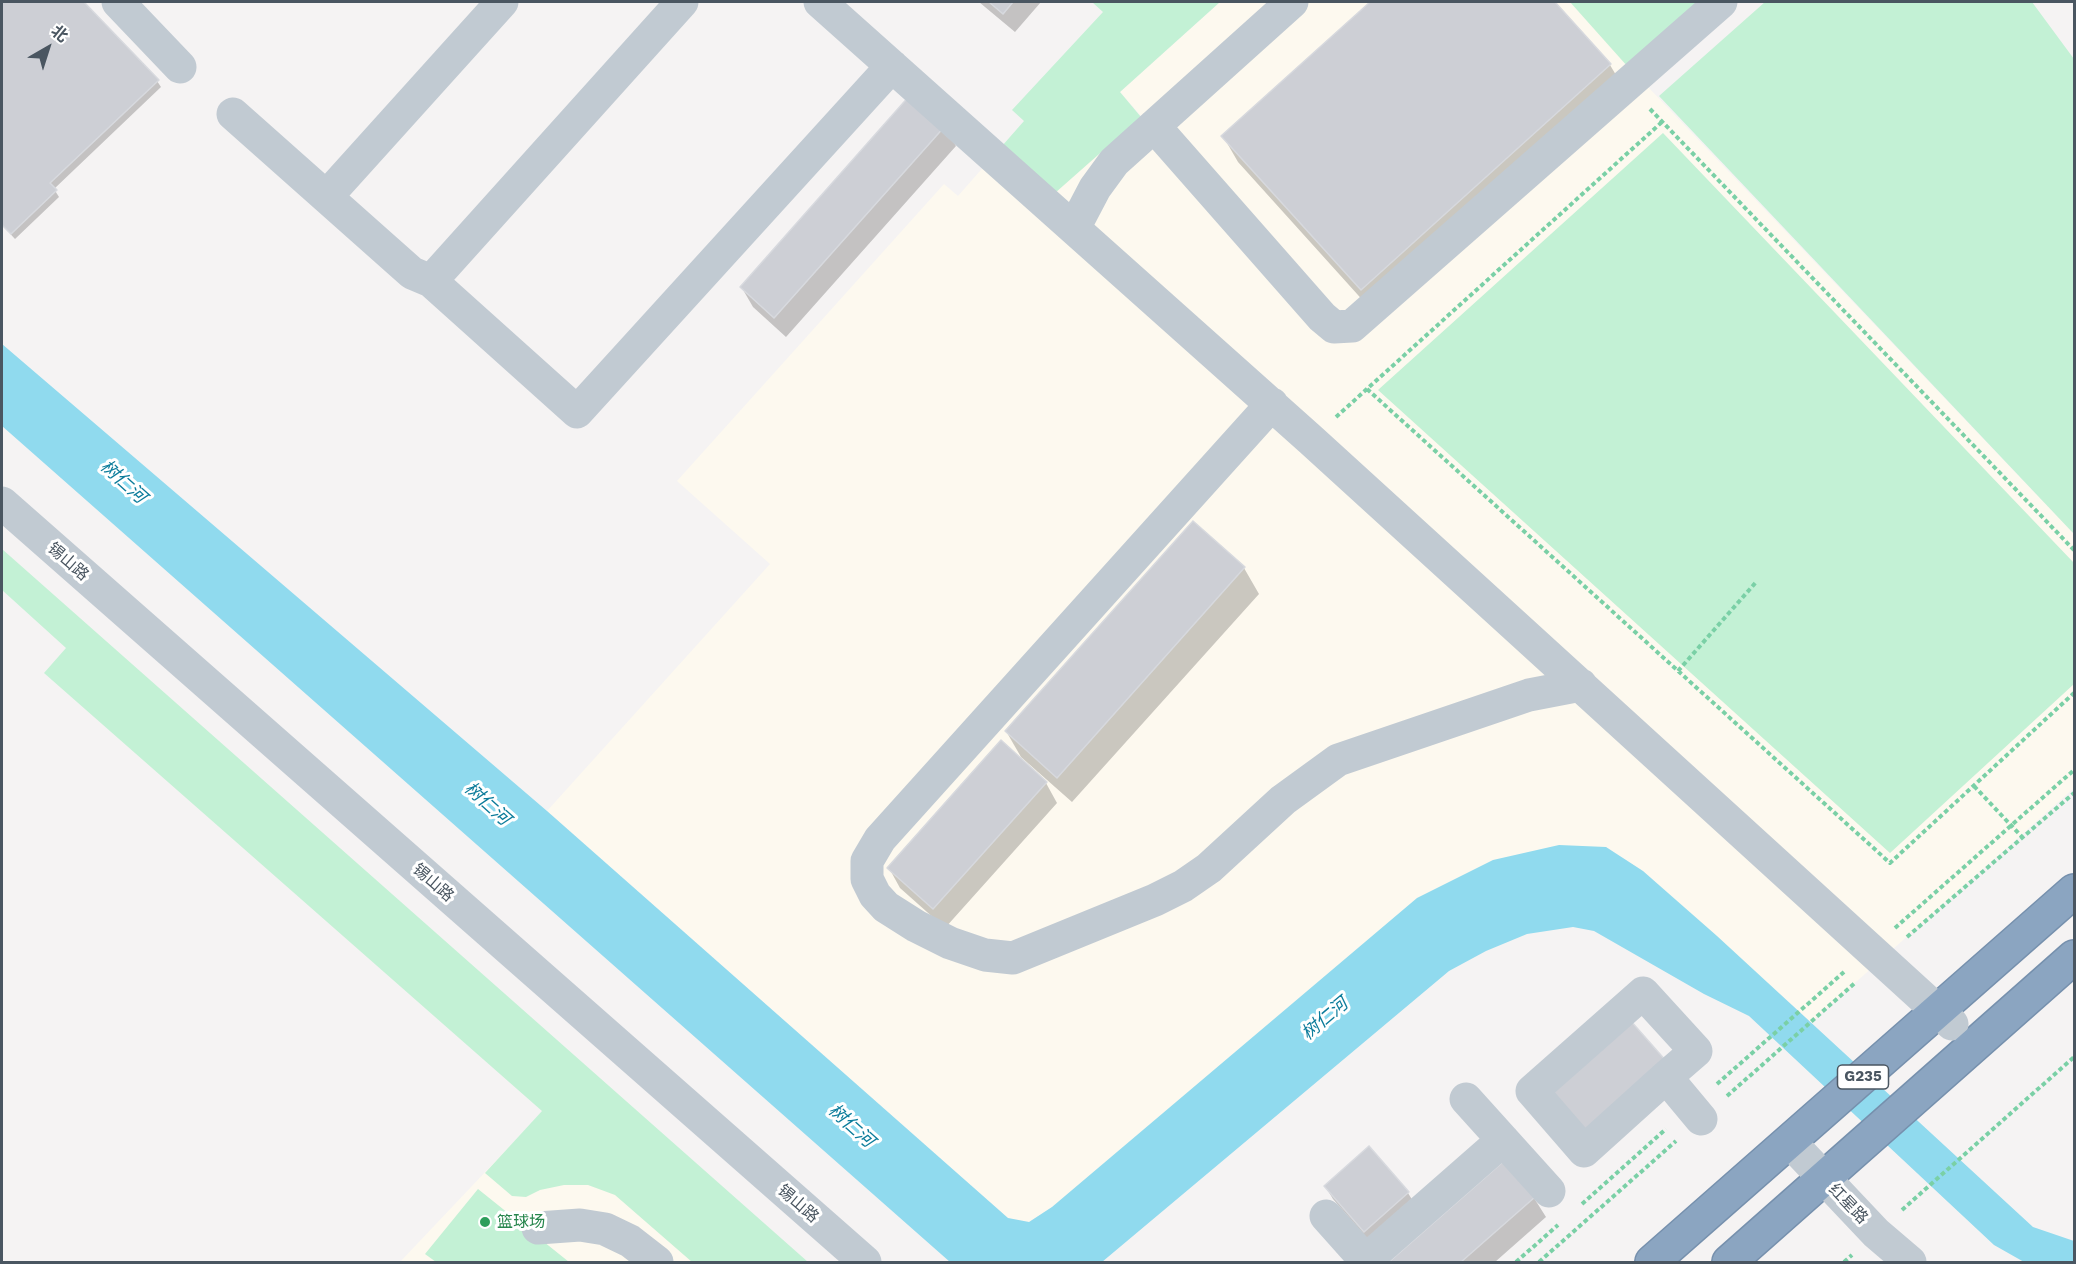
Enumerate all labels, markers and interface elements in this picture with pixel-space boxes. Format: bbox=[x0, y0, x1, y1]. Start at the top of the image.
north arrow bbox=[18, 18, 78, 78]
text: 北 bbox=[47, 21, 72, 46]
water label: 树仁河 bbox=[96, 456, 150, 508]
street label: 锡山路 bbox=[44, 539, 92, 585]
water label: 树仁河 bbox=[460, 778, 514, 830]
street label: 锡山路 bbox=[409, 860, 457, 906]
water label: 树仁河 bbox=[1297, 993, 1353, 1045]
road number: G235 bbox=[1838, 1065, 1888, 1089]
water label: 树仁河 bbox=[824, 1100, 878, 1152]
street label: 红星路 bbox=[1824, 1180, 1872, 1228]
street label: 锡山路 bbox=[774, 1181, 822, 1227]
place label: 篮球场 bbox=[497, 1212, 545, 1232]
marker: 篮球场 bbox=[478, 1215, 492, 1229]

